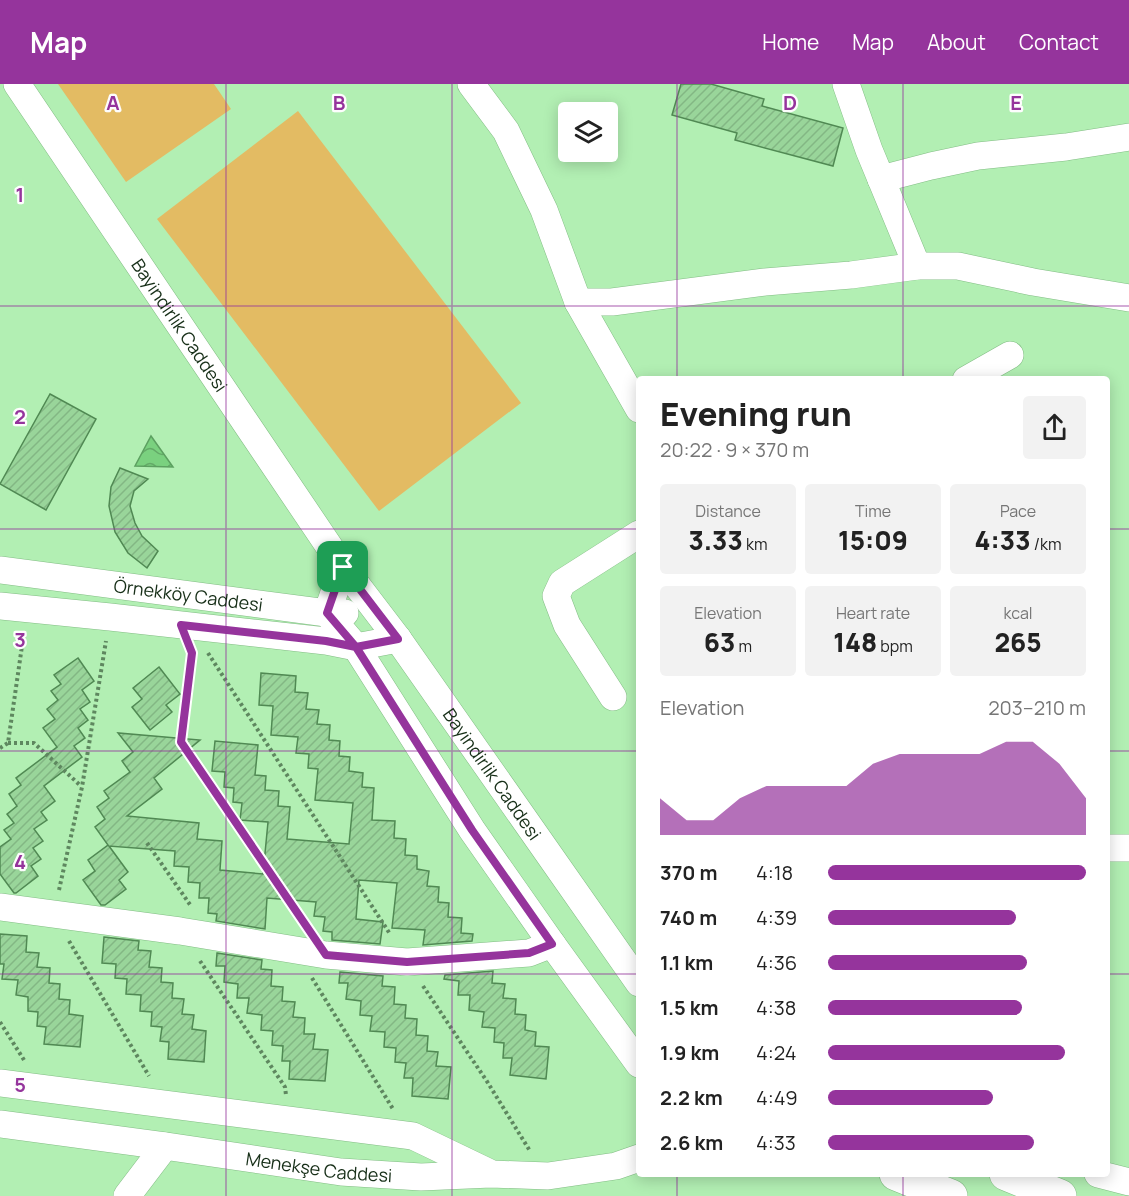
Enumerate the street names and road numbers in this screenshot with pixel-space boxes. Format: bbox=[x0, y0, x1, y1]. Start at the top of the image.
street label: Bayindirlik Caddesi bbox=[126, 254, 233, 396]
street label: Örnekköy Caddesi bbox=[112, 573, 264, 616]
street label: Bayindirlik Caddesi bbox=[438, 703, 547, 844]
street label: Menekşe Caddesi bbox=[244, 1146, 393, 1187]

